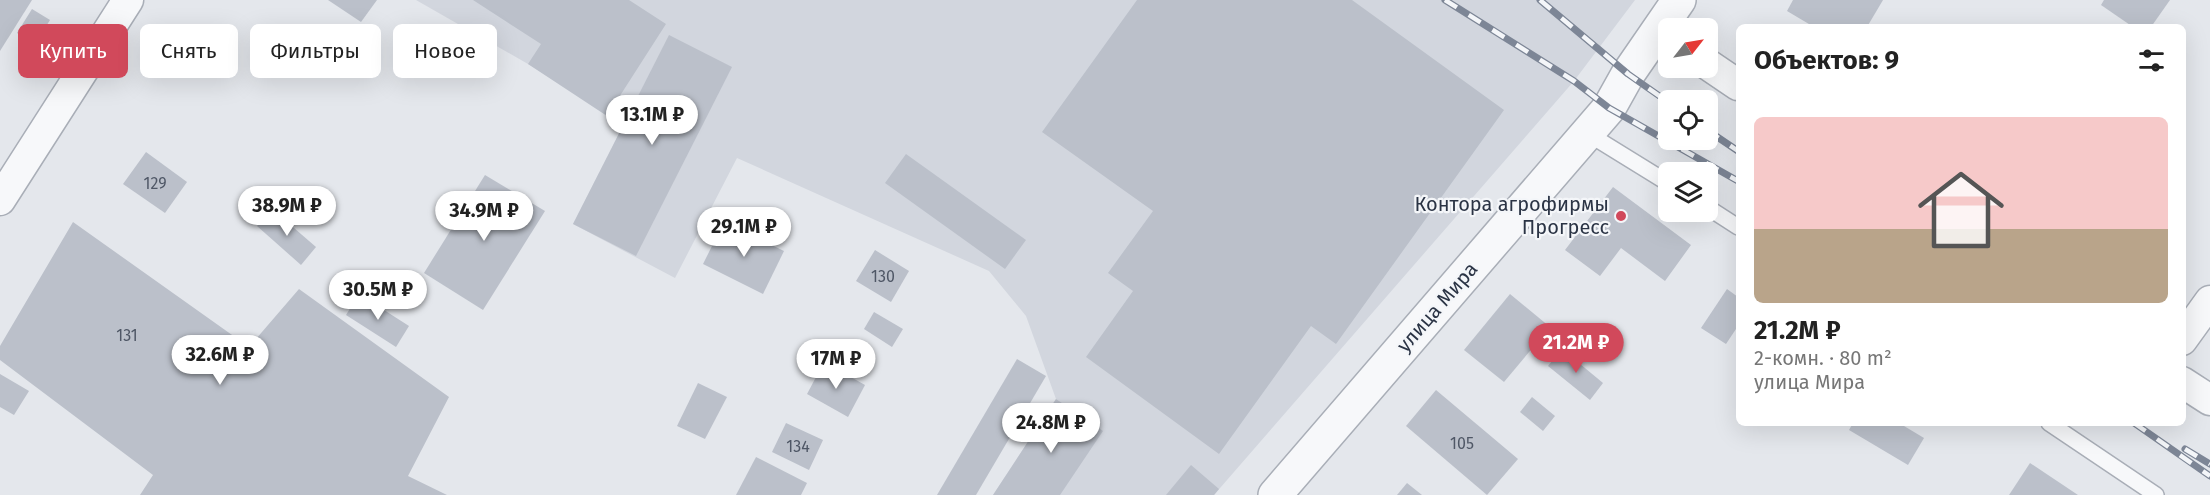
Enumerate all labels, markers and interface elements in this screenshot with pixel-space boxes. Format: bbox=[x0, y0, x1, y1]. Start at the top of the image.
north arrow bbox=[1658, 18, 1718, 78]
map controls bbox=[1658, 18, 1718, 222]
chip: Купить bbox=[18, 24, 128, 78]
chip: Снять bbox=[140, 24, 238, 78]
chip: Фильтры bbox=[250, 24, 381, 78]
chip: Новое bbox=[393, 24, 497, 78]
icon: filters bbox=[2135, 44, 2168, 77]
text: Объектов: 9 bbox=[1754, 45, 1899, 76]
button: locate bbox=[1658, 90, 1718, 150]
pin: 13.1M ₽ bbox=[597, 95, 707, 146]
text: 13.1M ₽ bbox=[620, 102, 684, 126]
icon: home bbox=[1907, 156, 2015, 264]
button: layers bbox=[1658, 162, 1718, 222]
house number: 129 bbox=[143, 174, 167, 193]
pin: 38.9M ₽ bbox=[232, 186, 342, 237]
pin: 34.9M ₽ bbox=[429, 191, 539, 242]
place label: Контора агрофирмы Прогресс bbox=[1415, 192, 1609, 239]
text: 38.9M ₽ bbox=[252, 193, 322, 217]
text: 34.9M ₽ bbox=[449, 198, 519, 222]
pin: 29.1M ₽ bbox=[689, 207, 799, 258]
marker: Контора агрофирмы Прогресс bbox=[1614, 209, 1628, 223]
text: 29.1M ₽ bbox=[711, 214, 777, 238]
street label: улица Мира bbox=[1391, 257, 1483, 357]
house number: 130 bbox=[871, 267, 895, 286]
pin: 30.5M ₽ bbox=[323, 270, 433, 321]
text: 30.5M ₽ bbox=[343, 277, 413, 301]
text: 21.2M ₽ bbox=[1754, 315, 1841, 346]
pin: 21.2M ₽ bbox=[1521, 323, 1631, 374]
house number: 131 bbox=[116, 326, 138, 345]
text: 21.2M ₽ bbox=[1543, 330, 1609, 354]
pin: 32.6M ₽ bbox=[165, 335, 275, 386]
pin: 17M ₽ bbox=[794, 339, 878, 390]
text: 32.6M ₽ bbox=[186, 342, 254, 366]
text: 17M ₽ bbox=[811, 346, 862, 370]
text: 2-комн. · 80 m² bbox=[1754, 346, 1892, 370]
text: улица Мира bbox=[1754, 370, 1865, 394]
pin: 24.8M ₽ bbox=[996, 403, 1106, 454]
text: 24.8M ₽ bbox=[1016, 410, 1086, 434]
house number: 105 bbox=[1450, 434, 1474, 453]
house number: 134 bbox=[786, 437, 810, 456]

